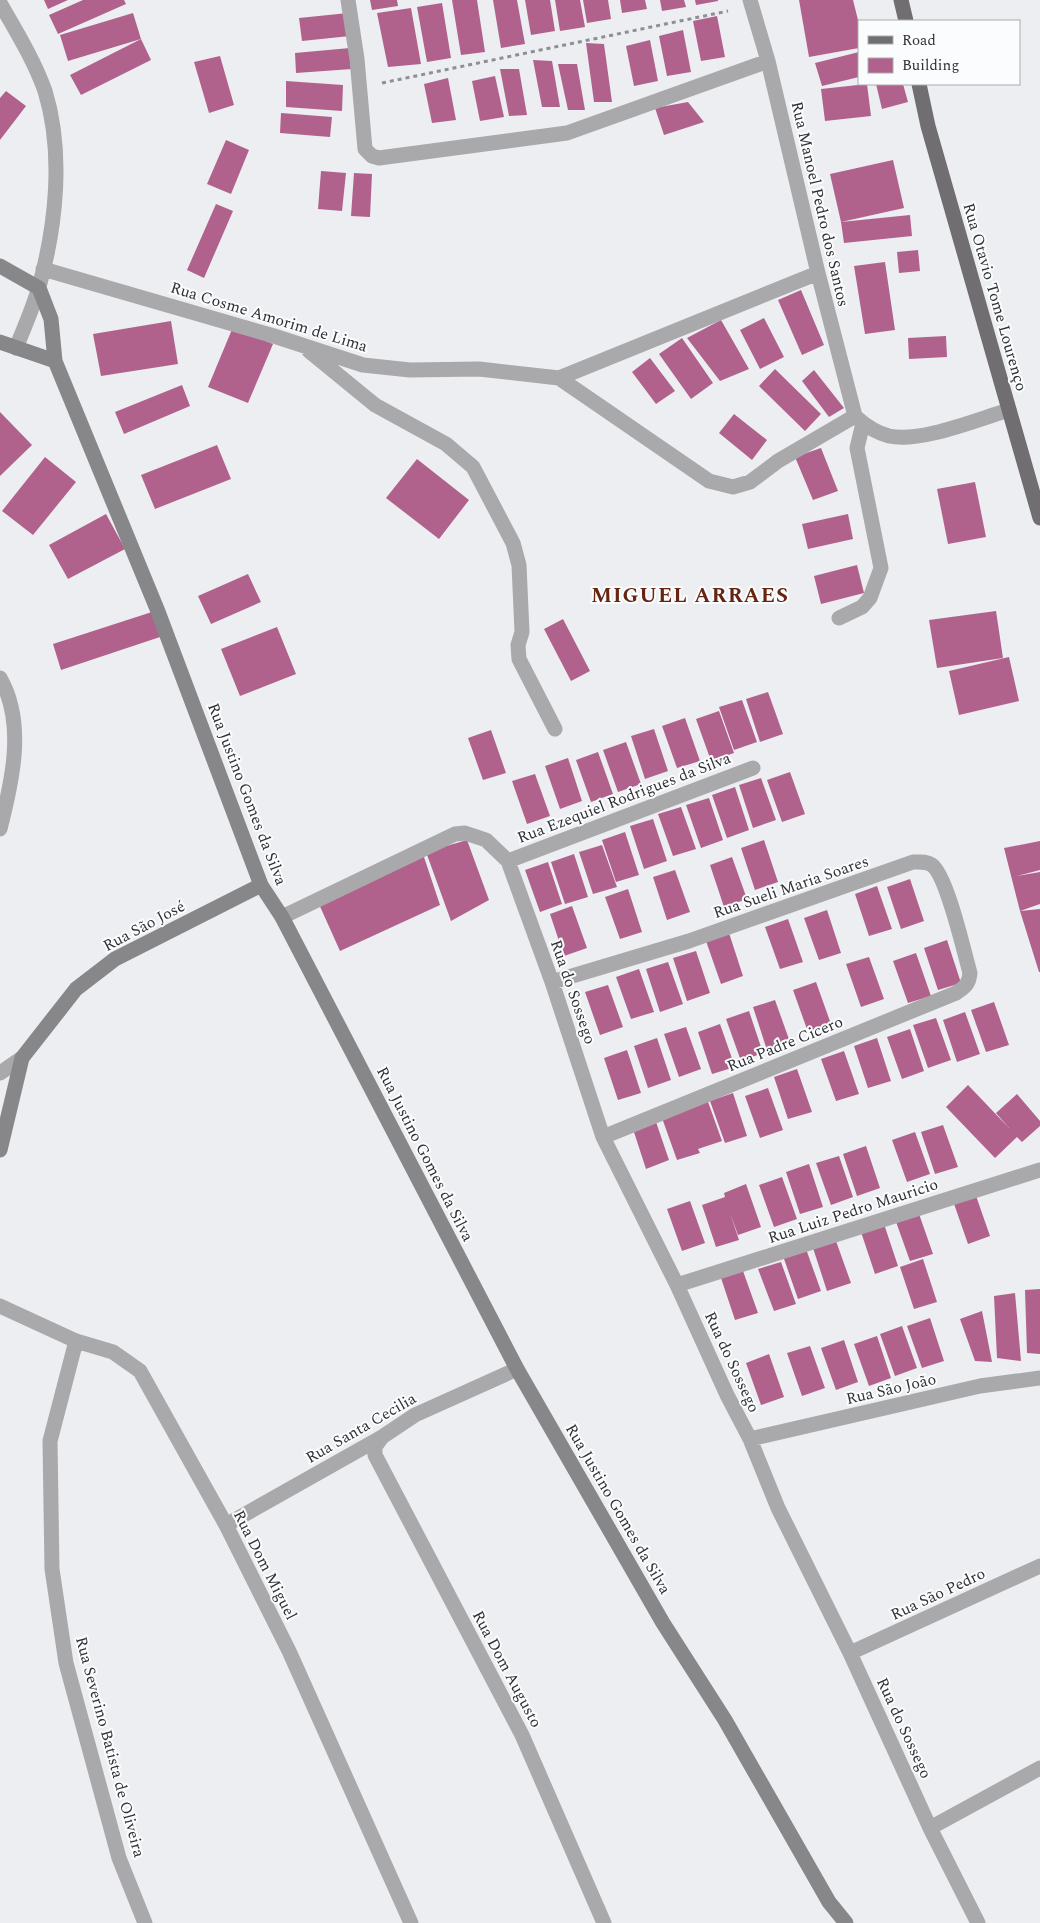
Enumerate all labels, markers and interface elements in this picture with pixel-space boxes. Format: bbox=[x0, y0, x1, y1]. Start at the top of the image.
legend bbox=[858, 20, 1020, 85]
text: Road bbox=[902, 29, 936, 52]
text: Building bbox=[902, 54, 959, 77]
street label: Rua Manoel Pedro dos Santos bbox=[785, 99, 855, 309]
street label: Rua Otavio Tome Lourenço bbox=[957, 200, 1033, 394]
street label: Rua Cosme Amorim de Lima bbox=[168, 276, 371, 358]
district label: MIGUEL ARRAES bbox=[591, 580, 789, 612]
street label: Rua Justino Gomes da Silva bbox=[201, 699, 293, 889]
street label: Rua Ezequiel Rodrigues da Silva bbox=[514, 746, 734, 850]
street label: Rua Sueli Maria Soares bbox=[710, 849, 872, 925]
street label: Rua São José bbox=[99, 894, 190, 958]
street label: Rua do Sossego bbox=[544, 937, 602, 1047]
street label: Rua Padre Cicero bbox=[723, 1010, 847, 1078]
street label: Rua Justino Gomes da Silva bbox=[370, 1062, 480, 1246]
street label: Rua Luiz Pedro Mauricio bbox=[765, 1172, 941, 1250]
street label: Rua do Sossego bbox=[698, 1308, 766, 1416]
street label: Rua São João bbox=[844, 1367, 938, 1411]
street label: Rua Santa Cecilia bbox=[301, 1386, 421, 1469]
street label: Rua Justino Gomes da Silva bbox=[559, 1419, 677, 1599]
street label: Rua Dom Miguel bbox=[227, 1506, 303, 1624]
street label: Rua São Pedro bbox=[887, 1562, 989, 1626]
street label: Rua Dom Augusto bbox=[466, 1606, 548, 1732]
street label: Rua Severino Batista de Oliveira bbox=[69, 1634, 151, 1860]
street label: Rua do Sossego bbox=[870, 1674, 938, 1782]

